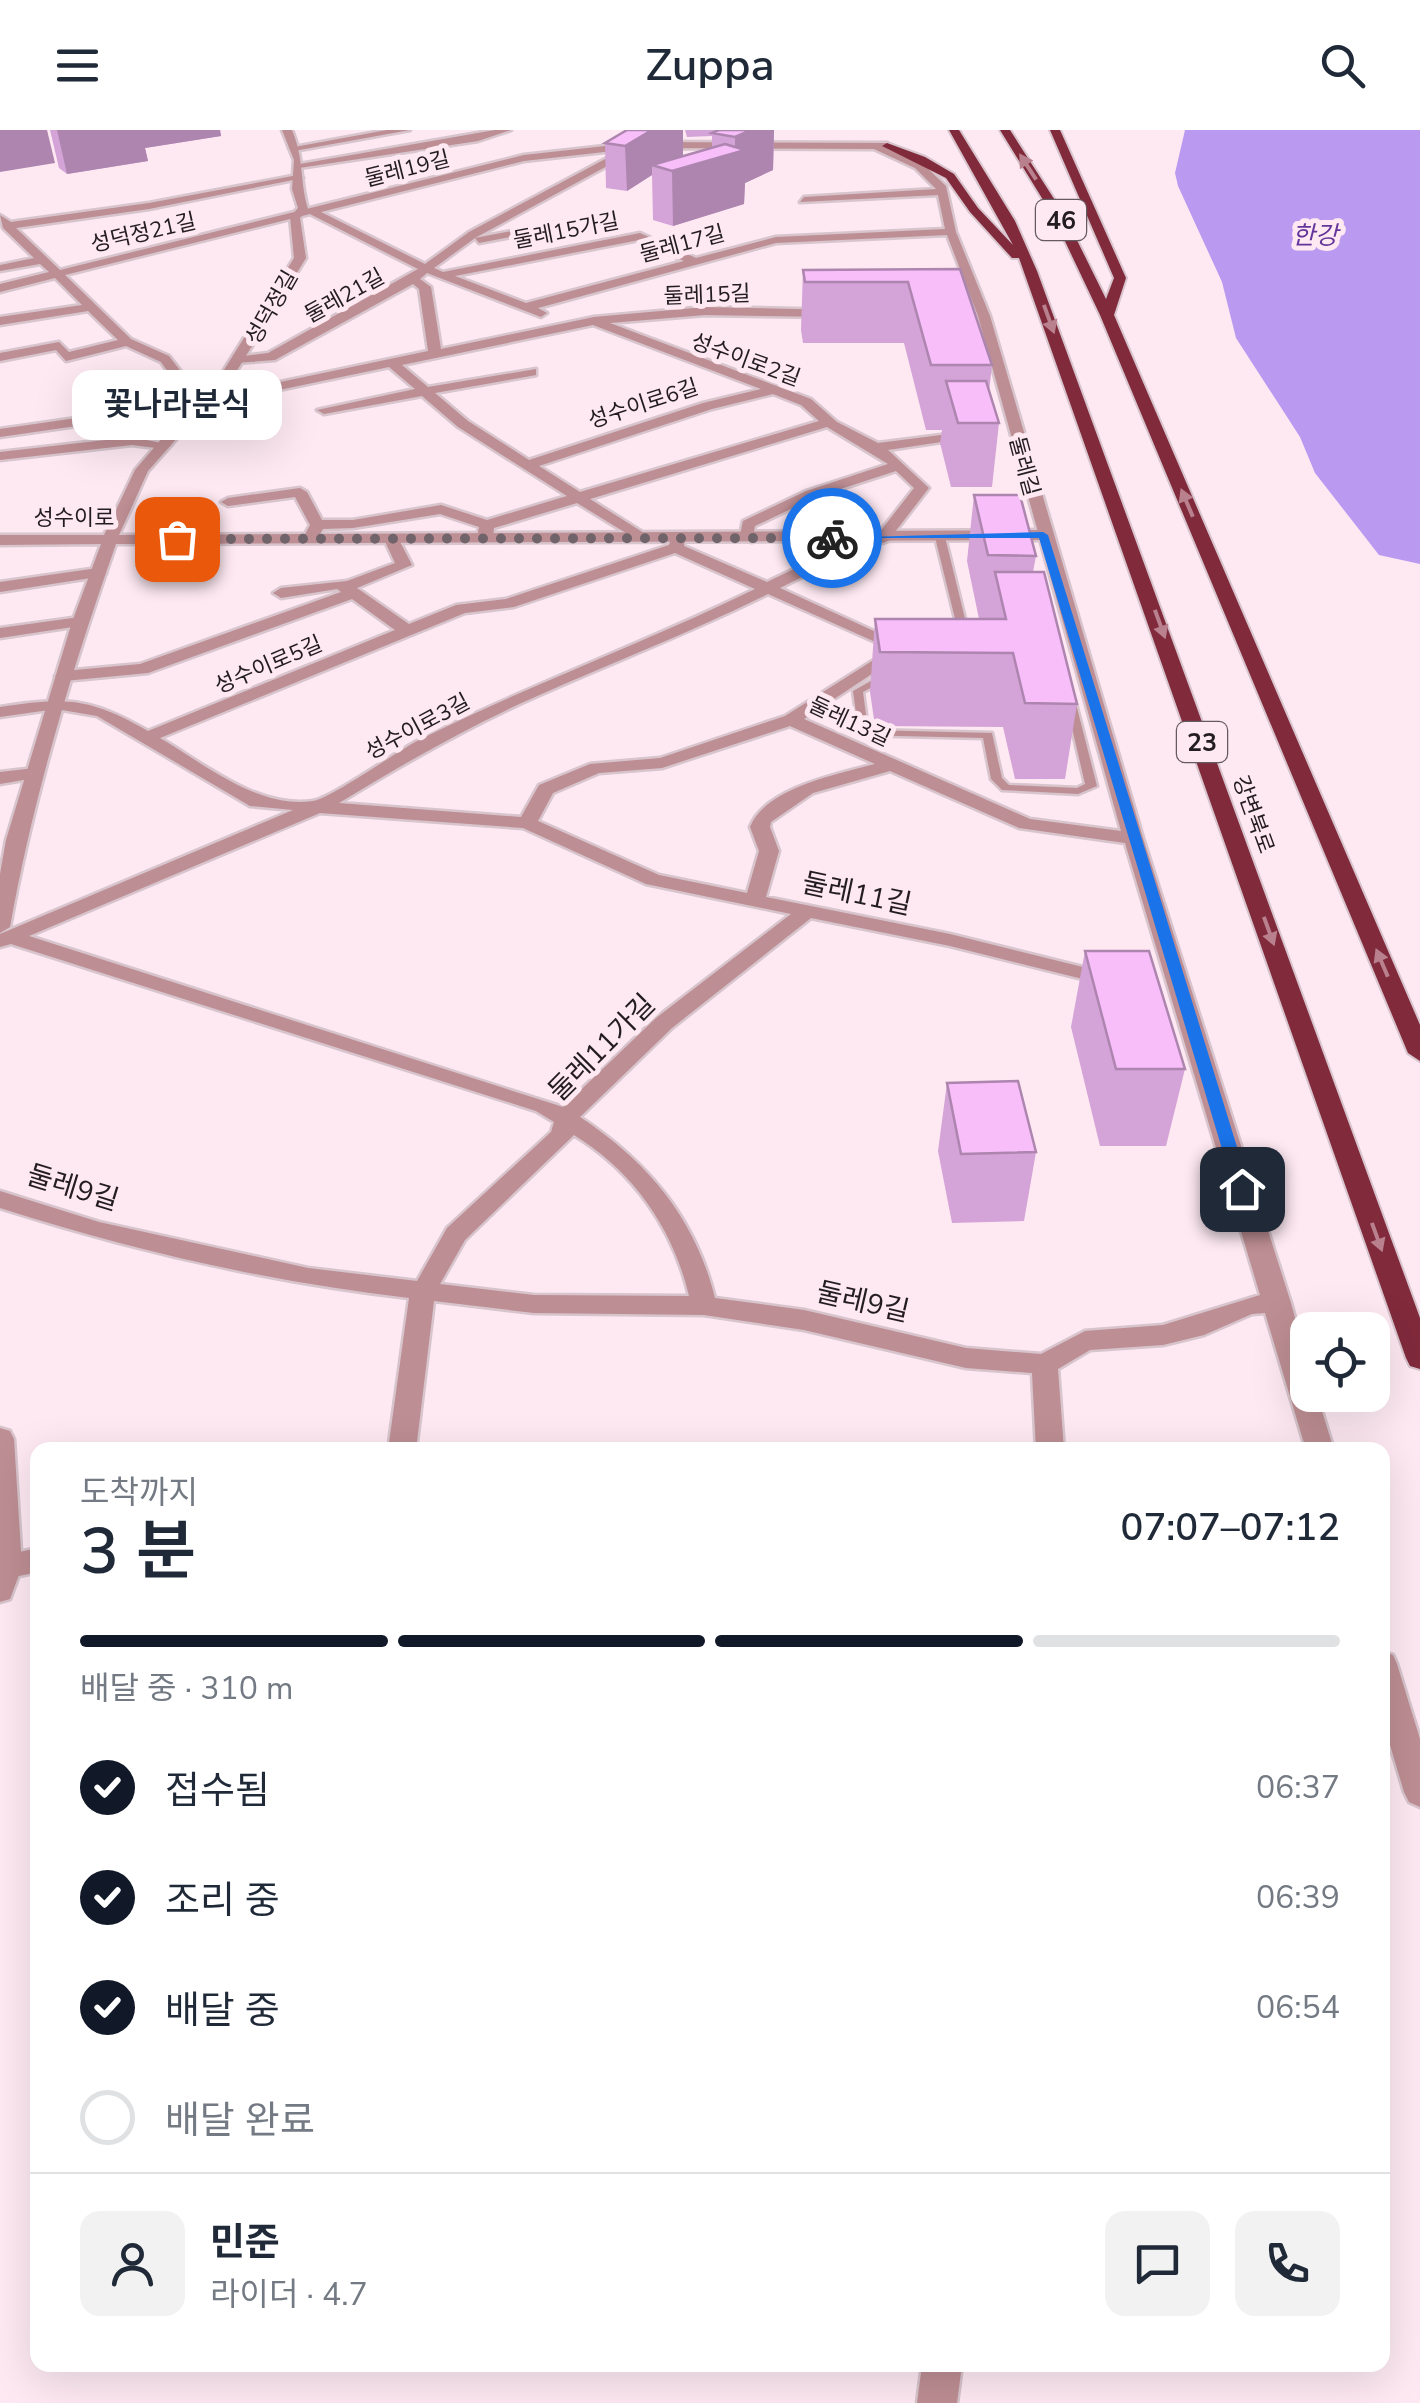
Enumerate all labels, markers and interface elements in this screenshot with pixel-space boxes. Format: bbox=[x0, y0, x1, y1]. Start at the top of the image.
text: Zuppa bbox=[645, 35, 775, 96]
icon: menu bbox=[50, 38, 105, 93]
icon: search bbox=[1315, 38, 1370, 93]
street label: 둘레19길 bbox=[361, 144, 453, 194]
one-way arrow bbox=[1020, 153, 1038, 181]
road number: 46 bbox=[1036, 200, 1086, 240]
street label: 성덕정21길 bbox=[88, 206, 199, 260]
street label: 둘레15가길 bbox=[511, 206, 622, 256]
street label: 둘레17길 bbox=[636, 218, 728, 270]
water label: 한강 bbox=[1292, 219, 1341, 253]
street label: 둘레21길 bbox=[299, 262, 390, 330]
street label: 성덕정길 bbox=[239, 265, 305, 350]
street label: 둘레15길 bbox=[663, 278, 751, 312]
one-way arrow bbox=[1042, 304, 1057, 334]
street label: 성수이로2길 bbox=[687, 326, 805, 394]
callout: 꽃나라분식 bbox=[72, 369, 282, 439]
street label: 성수이로6길 bbox=[584, 372, 702, 436]
text: 꽃나라분식 bbox=[103, 383, 251, 426]
street label: 둘레길 bbox=[1002, 433, 1046, 499]
courier bbox=[782, 488, 882, 588]
one-way arrow bbox=[1179, 488, 1195, 517]
pin bbox=[135, 497, 220, 582]
street label: 성수이로 bbox=[34, 503, 114, 533]
icon: bike bbox=[805, 511, 860, 566]
icon: bag bbox=[150, 512, 205, 567]
one-way arrow bbox=[1153, 610, 1168, 640]
street label: 성수이로5길 bbox=[210, 629, 327, 701]
street label: 성수이로3길 bbox=[360, 687, 475, 767]
street label: 둘레13길 bbox=[804, 690, 895, 754]
road number: 23 bbox=[1177, 722, 1227, 762]
street label: 강변북로 bbox=[1225, 771, 1281, 858]
street label: 둘레11길 bbox=[799, 864, 915, 924]
one-way arrow bbox=[1262, 916, 1277, 946]
one-way arrow bbox=[1374, 948, 1390, 978]
street label: 둘레11가길 bbox=[540, 986, 663, 1109]
pin bbox=[1200, 1147, 1285, 1232]
street label: 둘레9길 bbox=[22, 1156, 123, 1220]
icon: home bbox=[1215, 1162, 1270, 1217]
one-way arrow bbox=[1370, 1222, 1385, 1252]
street label: 둘레9길 bbox=[813, 1273, 913, 1331]
map controls bbox=[1290, 1312, 1390, 1412]
button: locate bbox=[1290, 1312, 1390, 1412]
text: 도착까지 bbox=[80, 1471, 198, 1514]
text: 07:07–07:12 bbox=[1121, 1502, 1340, 1553]
text: 3 분 bbox=[80, 1507, 196, 1596]
text: 배달 중 · 310 m bbox=[80, 1667, 294, 1710]
icon: check bbox=[80, 1760, 135, 1815]
text: 접수됨 bbox=[165, 1765, 270, 1816]
text: 06:37 bbox=[1256, 1766, 1340, 1809]
icon: check bbox=[80, 1870, 135, 1925]
text: 조리 중 bbox=[165, 1875, 280, 1926]
text: 06:39 bbox=[1256, 1876, 1340, 1919]
icon: check bbox=[80, 1980, 135, 2035]
text: 배달 중 bbox=[165, 1985, 280, 2036]
text: 06:54 bbox=[1256, 1986, 1340, 2029]
text: 배달 완료 bbox=[165, 2095, 315, 2146]
button: person bbox=[80, 2211, 185, 2316]
button: chat bbox=[1105, 2211, 1210, 2316]
button: phone bbox=[1235, 2211, 1340, 2316]
text: 민준 bbox=[210, 2217, 280, 2268]
text: 라이더 · 4.7 bbox=[210, 2273, 368, 2316]

